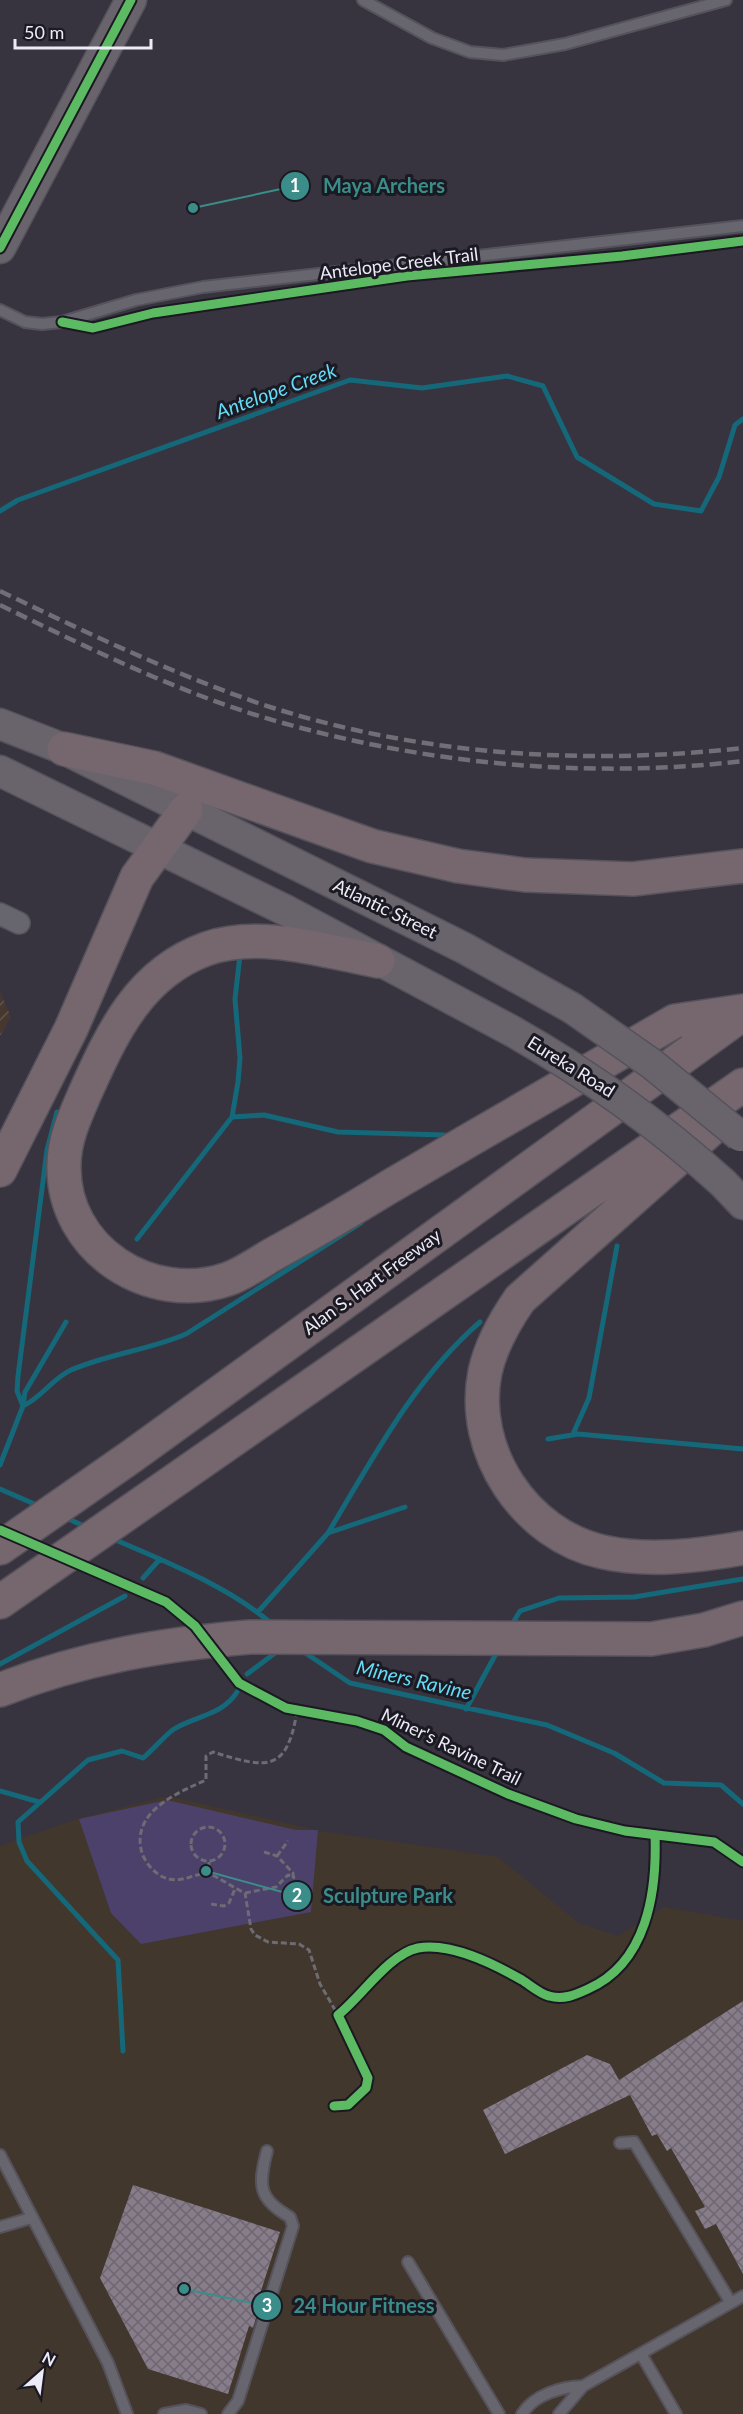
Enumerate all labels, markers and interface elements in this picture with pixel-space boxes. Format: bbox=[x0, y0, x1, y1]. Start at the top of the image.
scale bar bbox=[15, 12, 152, 50]
text: 50 m bbox=[24, 21, 64, 43]
callout: Maya Archers bbox=[280, 167, 457, 205]
text: Maya Archers bbox=[323, 173, 445, 197]
text: 1 bbox=[290, 174, 300, 196]
street label: Antelope Creek Trail bbox=[318, 242, 479, 284]
water label: Antelope Creek bbox=[211, 357, 340, 423]
street label: Atlantic Street bbox=[330, 873, 441, 943]
street label: Eureka Road bbox=[524, 1031, 619, 1102]
street label: Alan S. Hart Freeway bbox=[298, 1223, 445, 1339]
water label: Miners Ravine bbox=[354, 1654, 474, 1704]
street label: Miner's Ravine Trail bbox=[378, 1703, 525, 1789]
callout: Sculpture Park bbox=[282, 1877, 465, 1915]
text: Sculpture Park bbox=[323, 1883, 453, 1907]
text: 2 bbox=[292, 1884, 302, 1906]
callout: 24 Hour Fitness bbox=[252, 2287, 447, 2325]
text: 24 Hour Fitness bbox=[293, 2293, 435, 2317]
text: 3 bbox=[262, 2294, 272, 2316]
north arrow bbox=[12, 2342, 72, 2402]
text: N bbox=[39, 2347, 59, 2370]

